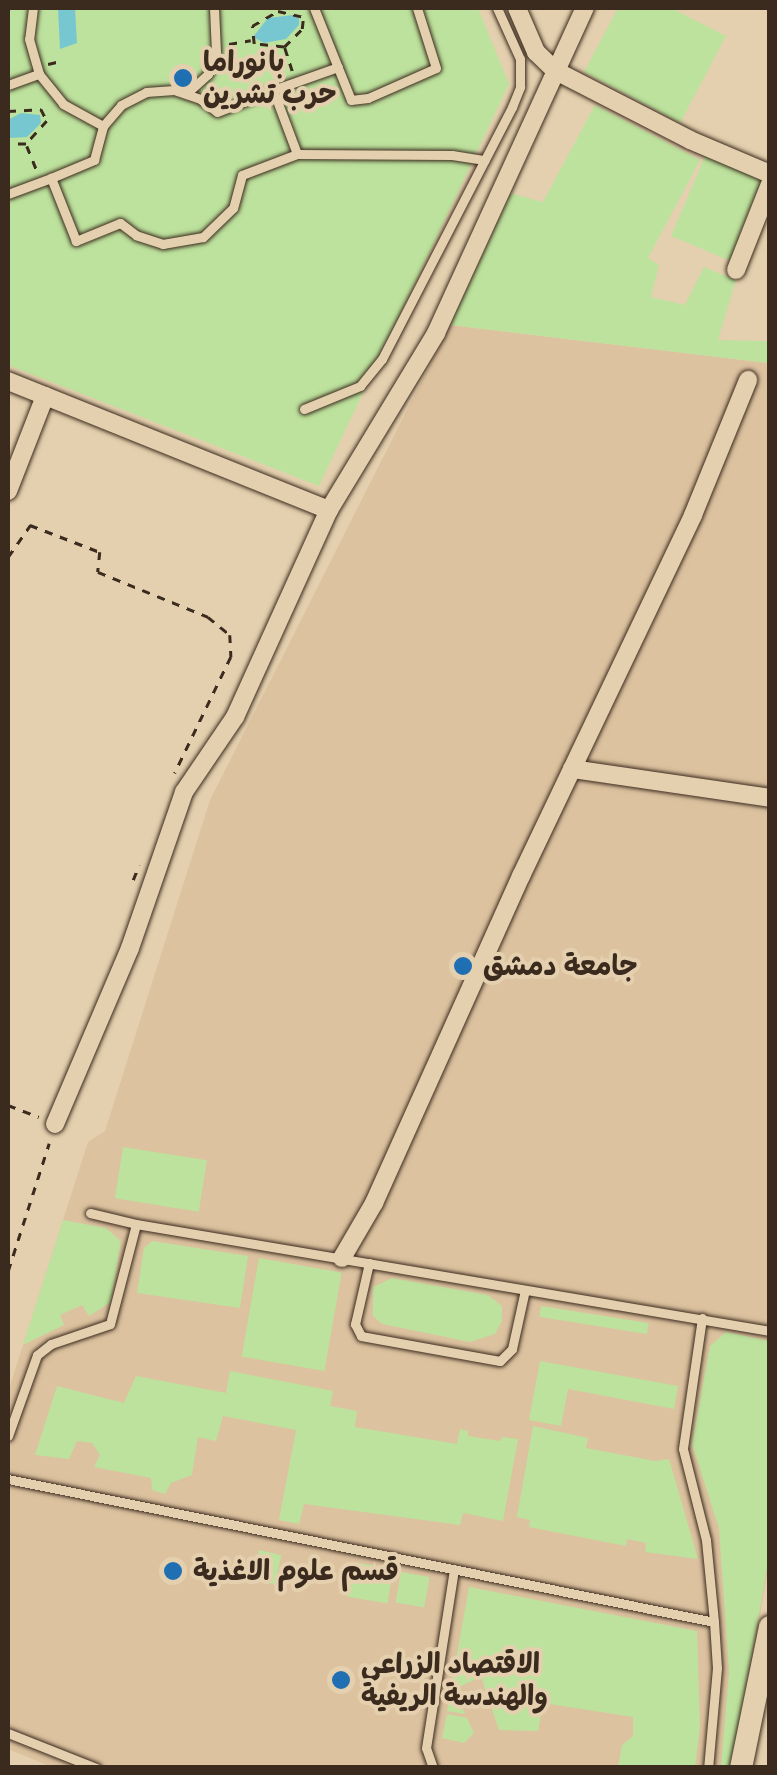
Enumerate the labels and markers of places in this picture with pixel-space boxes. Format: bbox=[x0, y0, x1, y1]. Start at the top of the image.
place label: بانوراما حرب تشرين bbox=[203, 45, 337, 111]
marker: بانوراما حرب تشرين bbox=[172, 67, 194, 89]
place label: جامعة دمشق bbox=[483, 949, 638, 983]
marker: جامعة دمشق bbox=[452, 955, 474, 977]
place label: قسم علوم الاغذية bbox=[193, 1554, 399, 1588]
marker: قسم علوم الاغذية bbox=[162, 1560, 184, 1582]
place label: الاقتصاد الزراعي والهندسة الريفية bbox=[361, 1647, 548, 1713]
marker: الاقتصاد الزراعي والهندسة الريفية bbox=[330, 1669, 352, 1691]

